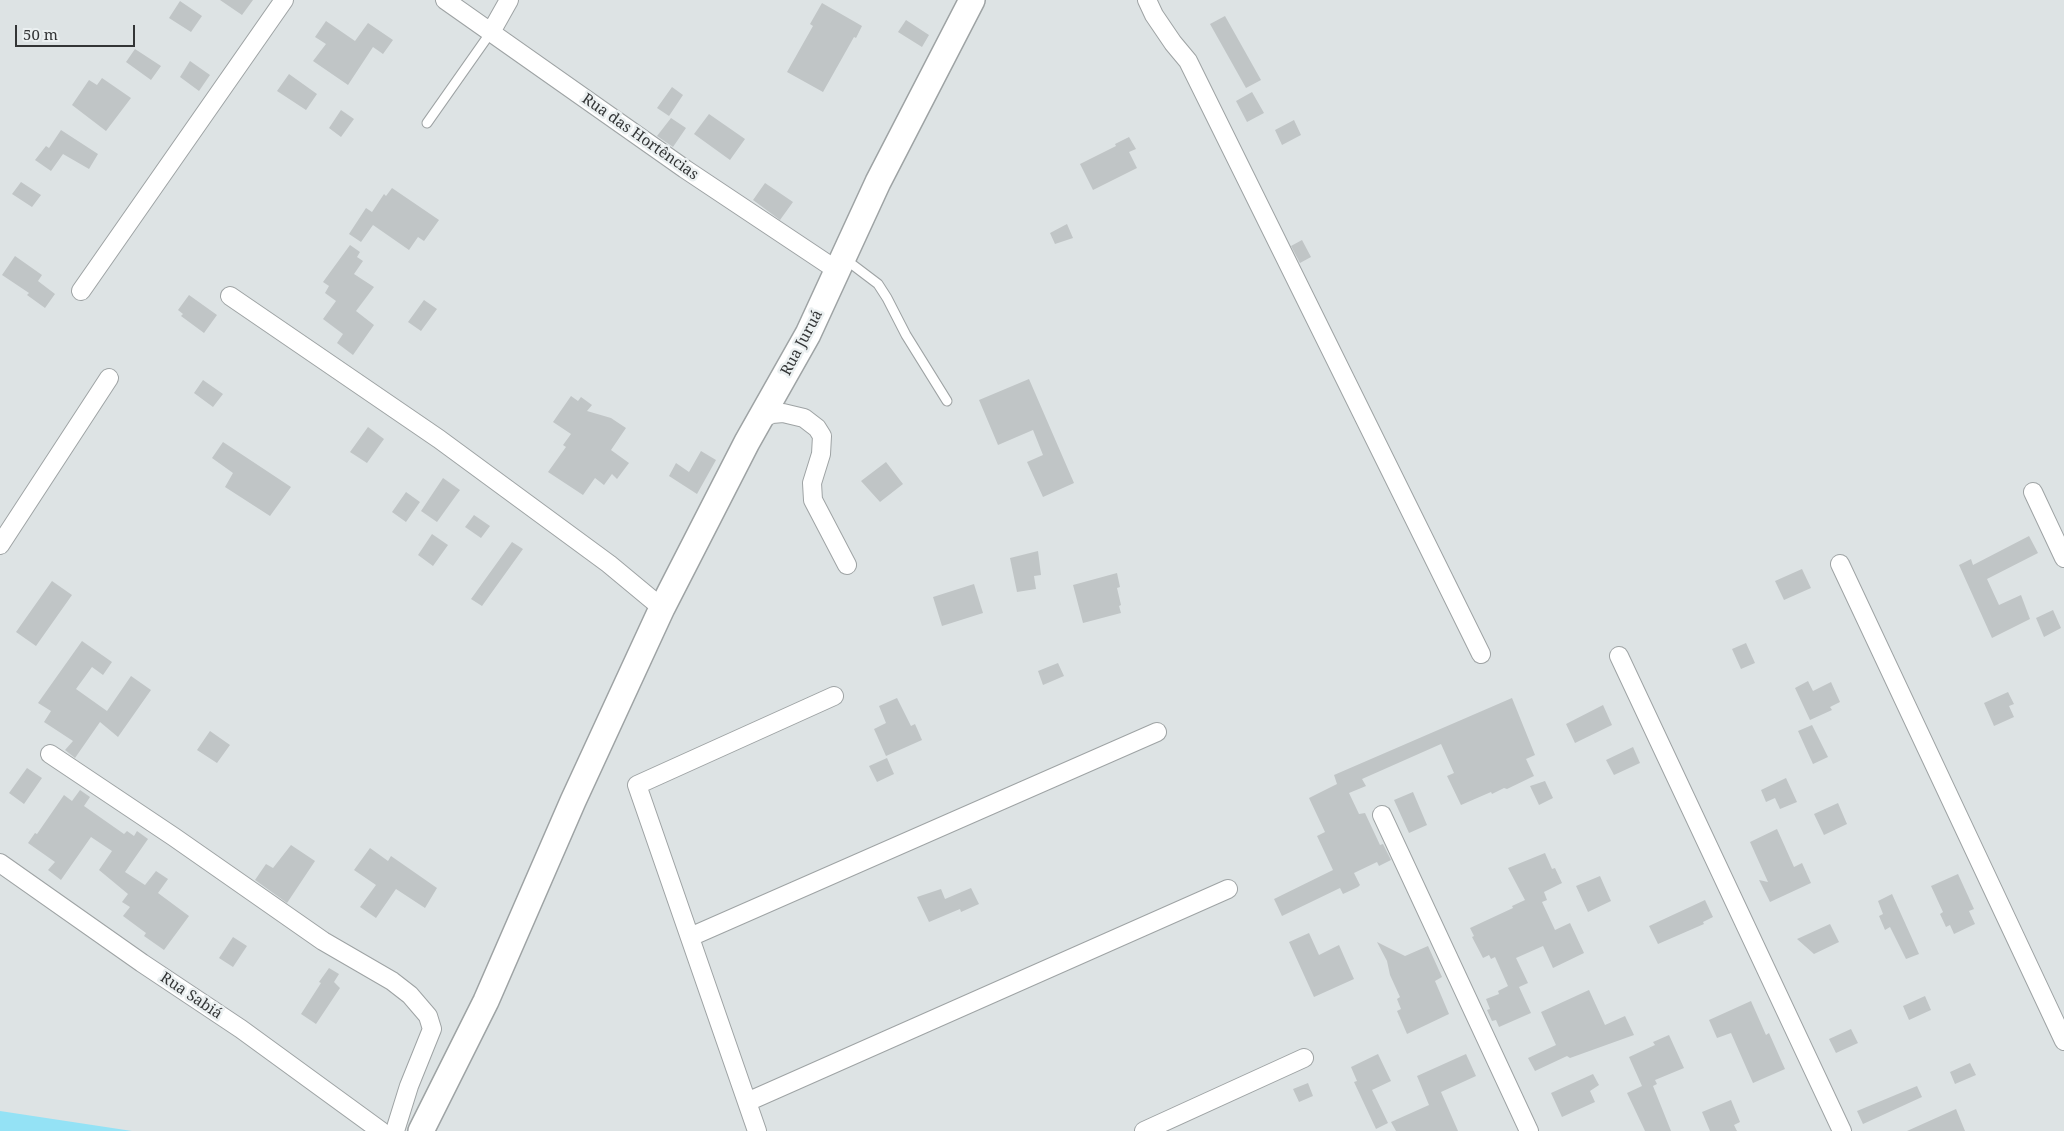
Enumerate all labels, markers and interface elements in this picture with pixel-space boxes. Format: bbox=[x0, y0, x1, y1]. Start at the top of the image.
scale bar bbox=[18, 15, 138, 47]
text: 50 m bbox=[23, 24, 58, 44]
street label: Rua das Hortências bbox=[578, 90, 702, 184]
street label: Rua Juruá bbox=[777, 307, 827, 379]
street label: Rua Sabiá bbox=[157, 969, 225, 1023]

